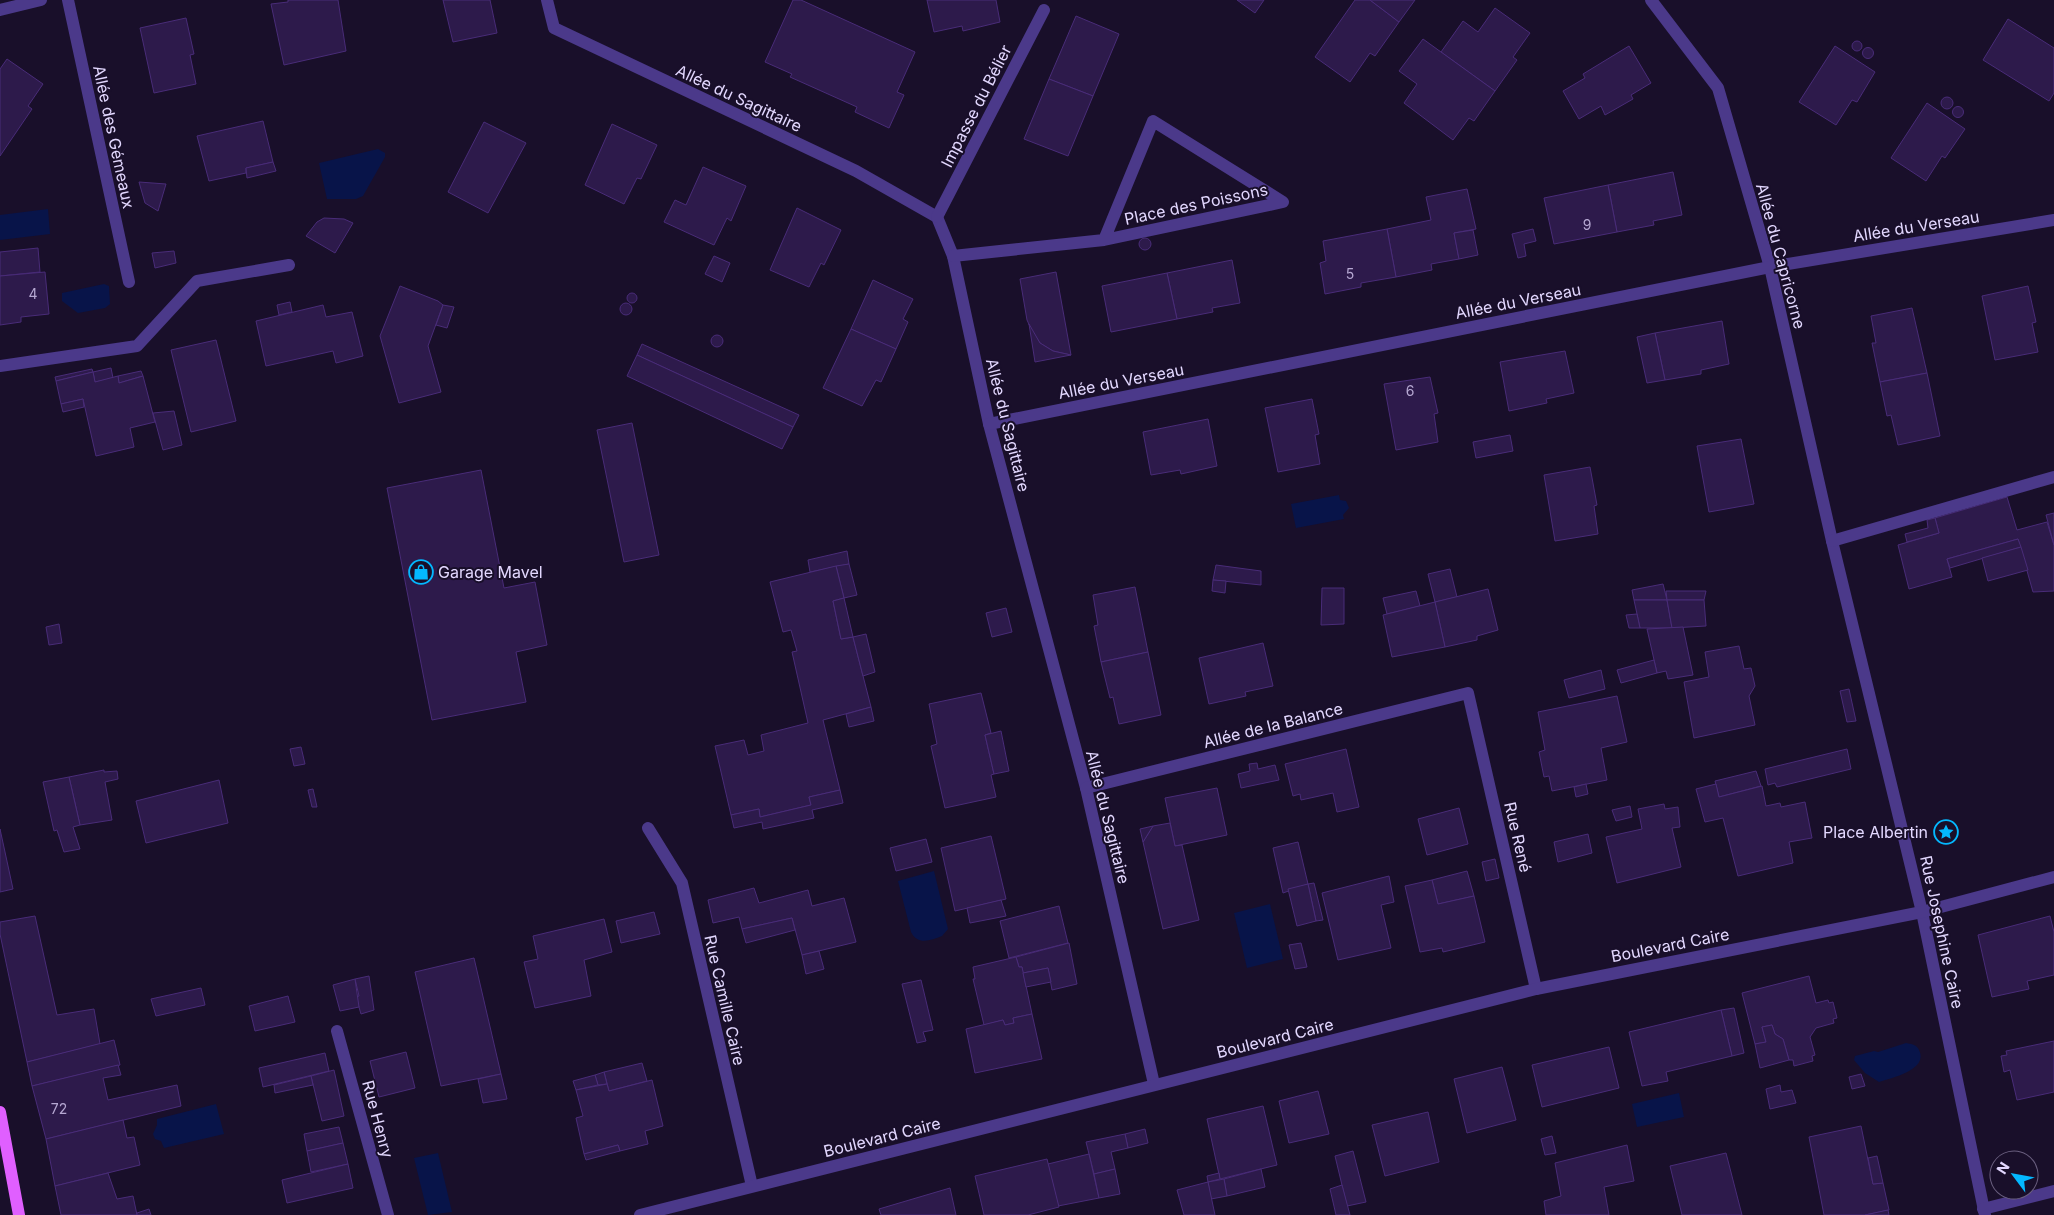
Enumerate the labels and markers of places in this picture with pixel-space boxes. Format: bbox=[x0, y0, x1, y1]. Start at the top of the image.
shop icon: Garage Mavel bbox=[408, 559, 434, 585]
place label: Garage Mavel bbox=[438, 562, 543, 582]
place icon: Place Albertin bbox=[1933, 819, 1959, 845]
place label: Place Albertin bbox=[1823, 822, 1928, 842]

